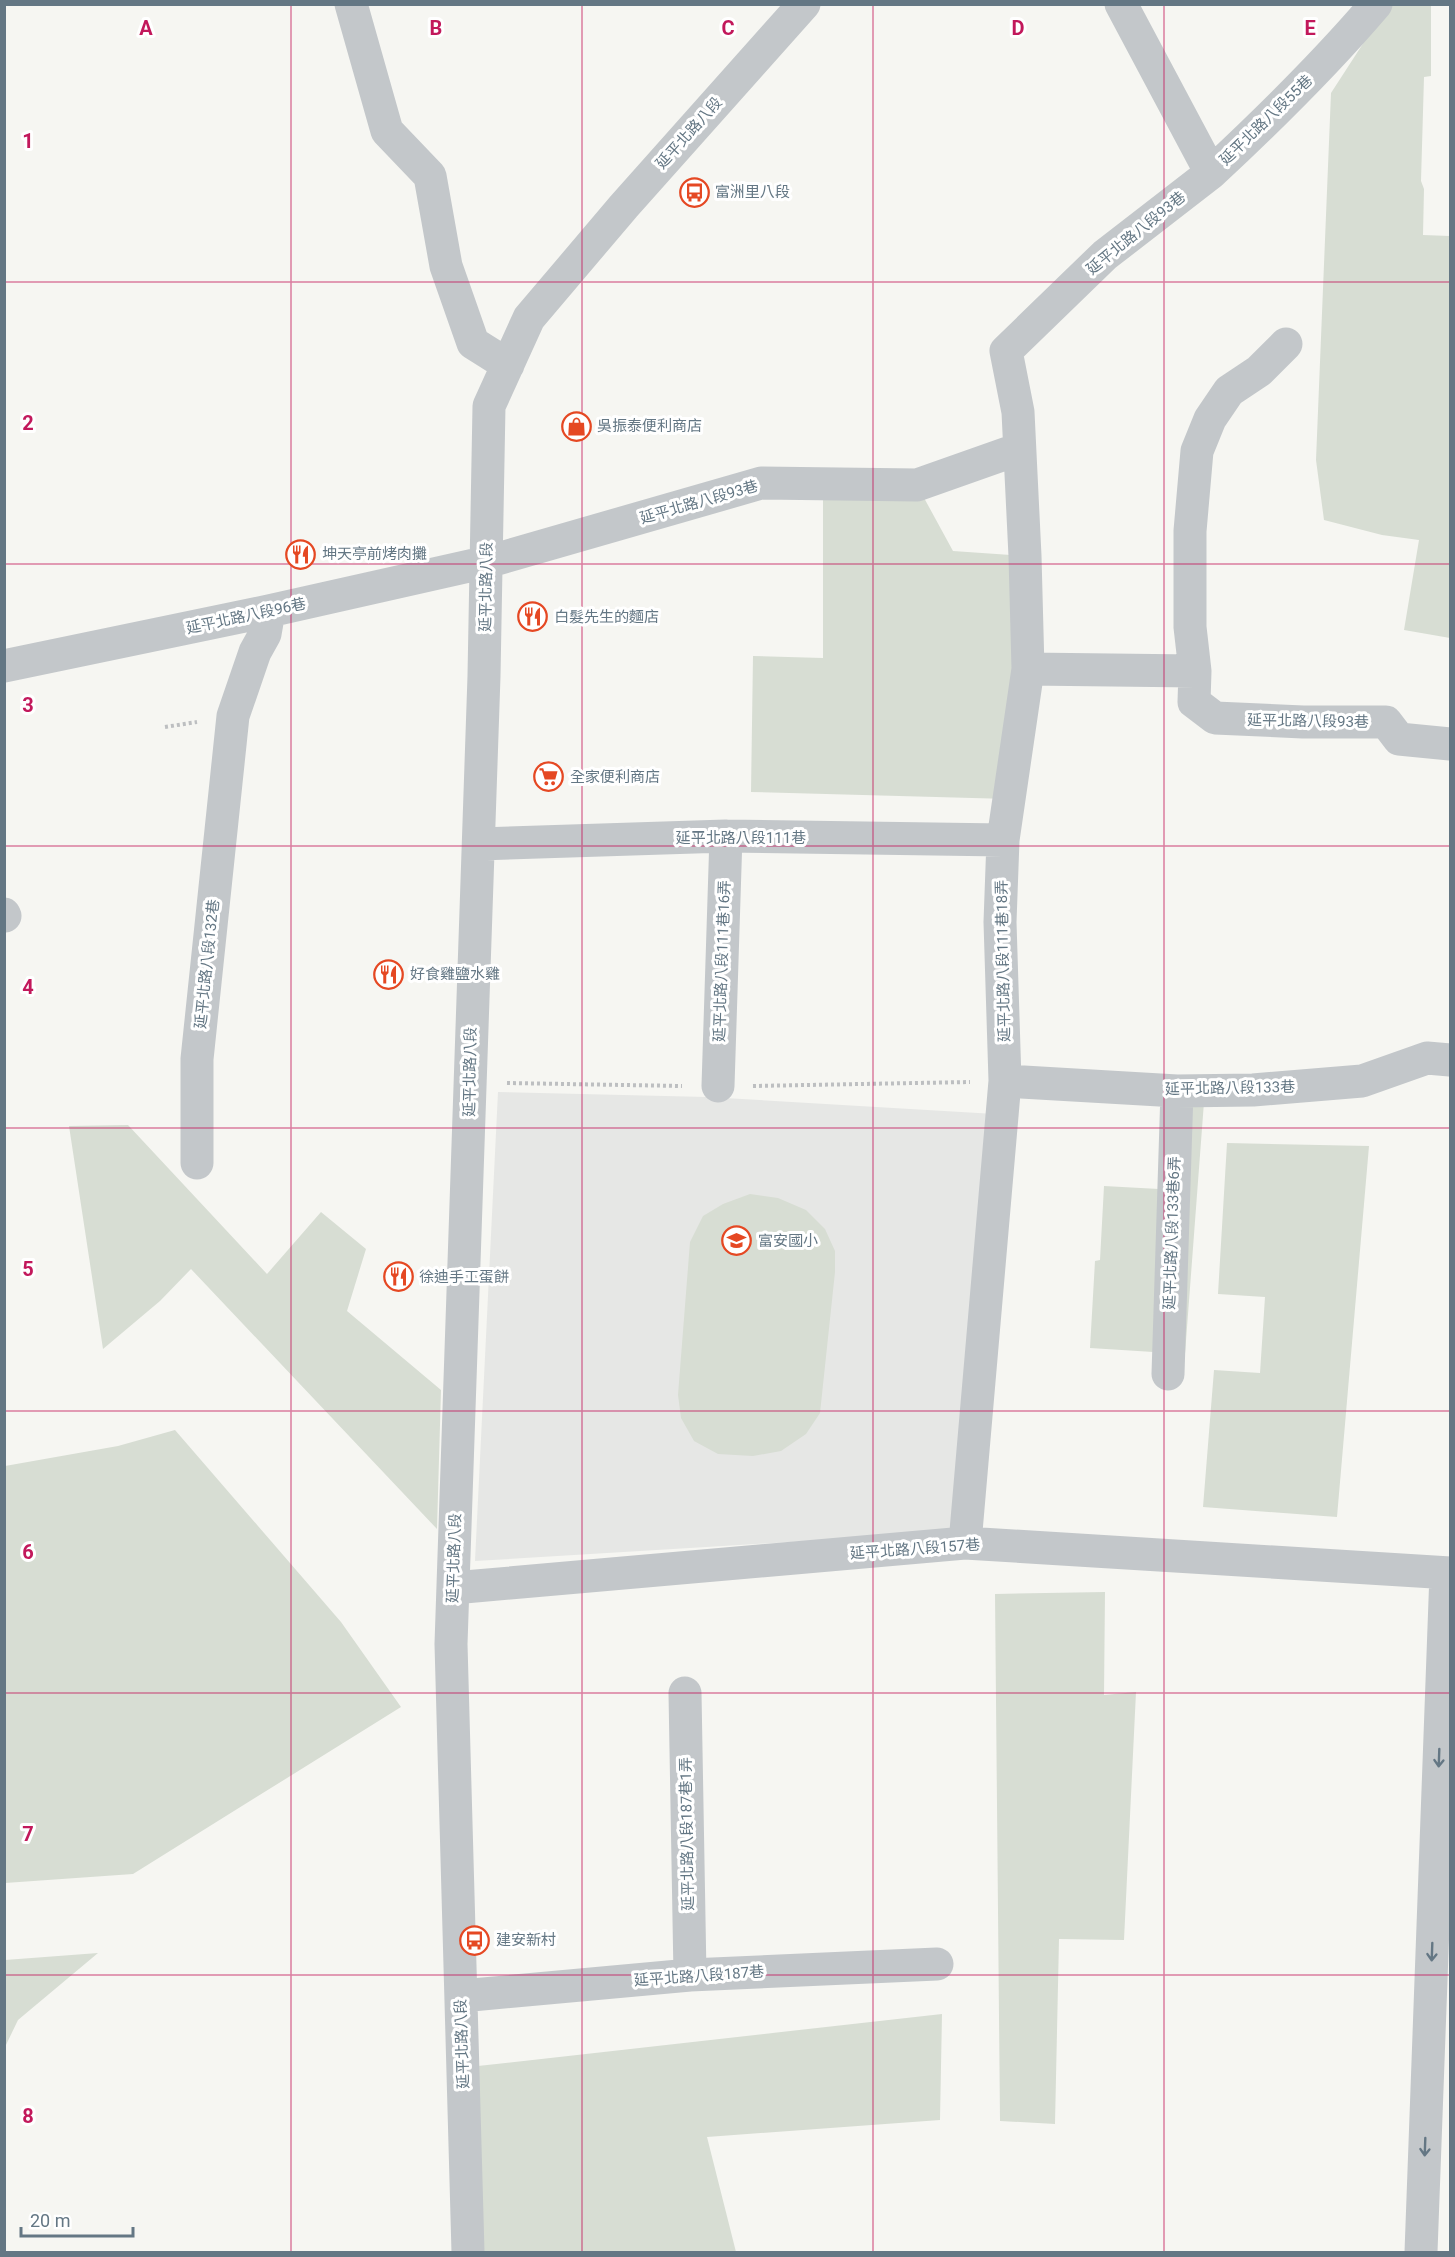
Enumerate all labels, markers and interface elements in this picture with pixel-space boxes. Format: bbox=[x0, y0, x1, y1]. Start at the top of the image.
text: A bbox=[139, 16, 153, 40]
text: B bbox=[430, 16, 442, 40]
text: C bbox=[721, 16, 735, 40]
text: D bbox=[1012, 16, 1025, 40]
text: E bbox=[1304, 16, 1316, 40]
street label: 延平北路八段55巷 bbox=[1216, 71, 1316, 169]
street label: 延平北路八段 bbox=[652, 94, 726, 172]
text: 1 bbox=[22, 129, 34, 153]
bus stop icon: 富洲里八段 bbox=[678, 176, 710, 208]
place label: 富洲里八段 bbox=[715, 183, 790, 201]
street label: 延平北路八段93巷 bbox=[1083, 188, 1189, 278]
shop icon: 吳振泰便利商店 bbox=[560, 410, 592, 442]
text: 2 bbox=[22, 411, 34, 435]
place label: 吳振泰便利商店 bbox=[597, 417, 702, 435]
street label: 延平北路八段93巷 bbox=[638, 477, 760, 527]
restaurant icon: 坤天亭前烤肉攤 bbox=[285, 538, 317, 570]
street label: 延平北路八段 bbox=[476, 542, 496, 632]
place label: 坤天亭前烤肉攤 bbox=[322, 545, 427, 563]
street label: 延平北路八段96巷 bbox=[185, 595, 307, 637]
restaurant icon: 白髮先生的麵店 bbox=[517, 601, 549, 633]
place label: 白髮先生的麵店 bbox=[554, 608, 659, 626]
text: 3 bbox=[22, 693, 34, 717]
street label: 延平北路八段93巷 bbox=[1247, 711, 1369, 731]
supermarket icon: 全家便利商店 bbox=[533, 761, 565, 793]
place label: 全家便利商店 bbox=[570, 768, 660, 786]
street label: 延平北路八段111巷 bbox=[676, 829, 806, 847]
street label: 延平北路八段111巷16弄 bbox=[710, 880, 734, 1042]
street label: 延平北路八段111巷18弄 bbox=[993, 880, 1013, 1042]
street label: 延平北路八段132巷 bbox=[191, 898, 223, 1030]
restaurant icon: 好食雞鹽水雞 bbox=[373, 958, 405, 990]
place label: 好食雞鹽水雞 bbox=[410, 965, 500, 983]
text: 4 bbox=[22, 975, 34, 999]
street label: 延平北路八段 bbox=[460, 1027, 480, 1117]
street label: 延平北路八段133巷 bbox=[1165, 1078, 1295, 1098]
street label: 延平北路八段133巷6弄 bbox=[1160, 1156, 1184, 1310]
school or university icon: 富安國小 bbox=[721, 1225, 753, 1257]
place label: 富安國小 bbox=[758, 1232, 818, 1250]
text: 5 bbox=[22, 1257, 34, 1281]
restaurant icon: 徐迪手工蛋餅 bbox=[382, 1261, 414, 1293]
place label: 徐迪手工蛋餅 bbox=[419, 1268, 509, 1286]
street label: 延平北路八段 bbox=[443, 1513, 465, 1603]
street label: 延平北路八段157巷 bbox=[849, 1535, 981, 1563]
text: 6 bbox=[22, 1540, 34, 1564]
one-way arrow bbox=[1434, 1747, 1445, 1767]
street label: 延平北路八段187巷1弄 bbox=[677, 1757, 697, 1911]
text: 7 bbox=[22, 1822, 34, 1846]
bus stop icon: 建安新村 bbox=[459, 1924, 491, 1956]
place label: 建安新村 bbox=[496, 1931, 556, 1949]
one-way arrow bbox=[1426, 1942, 1438, 1962]
street label: 延平北路八段187巷 bbox=[633, 1962, 765, 1990]
street label: 延平北路八段 bbox=[451, 1999, 473, 2089]
text: 8 bbox=[22, 2104, 34, 2128]
one-way arrow bbox=[1420, 2137, 1431, 2157]
scale bar bbox=[21, 2200, 134, 2238]
text: 20 m bbox=[30, 2210, 70, 2231]

